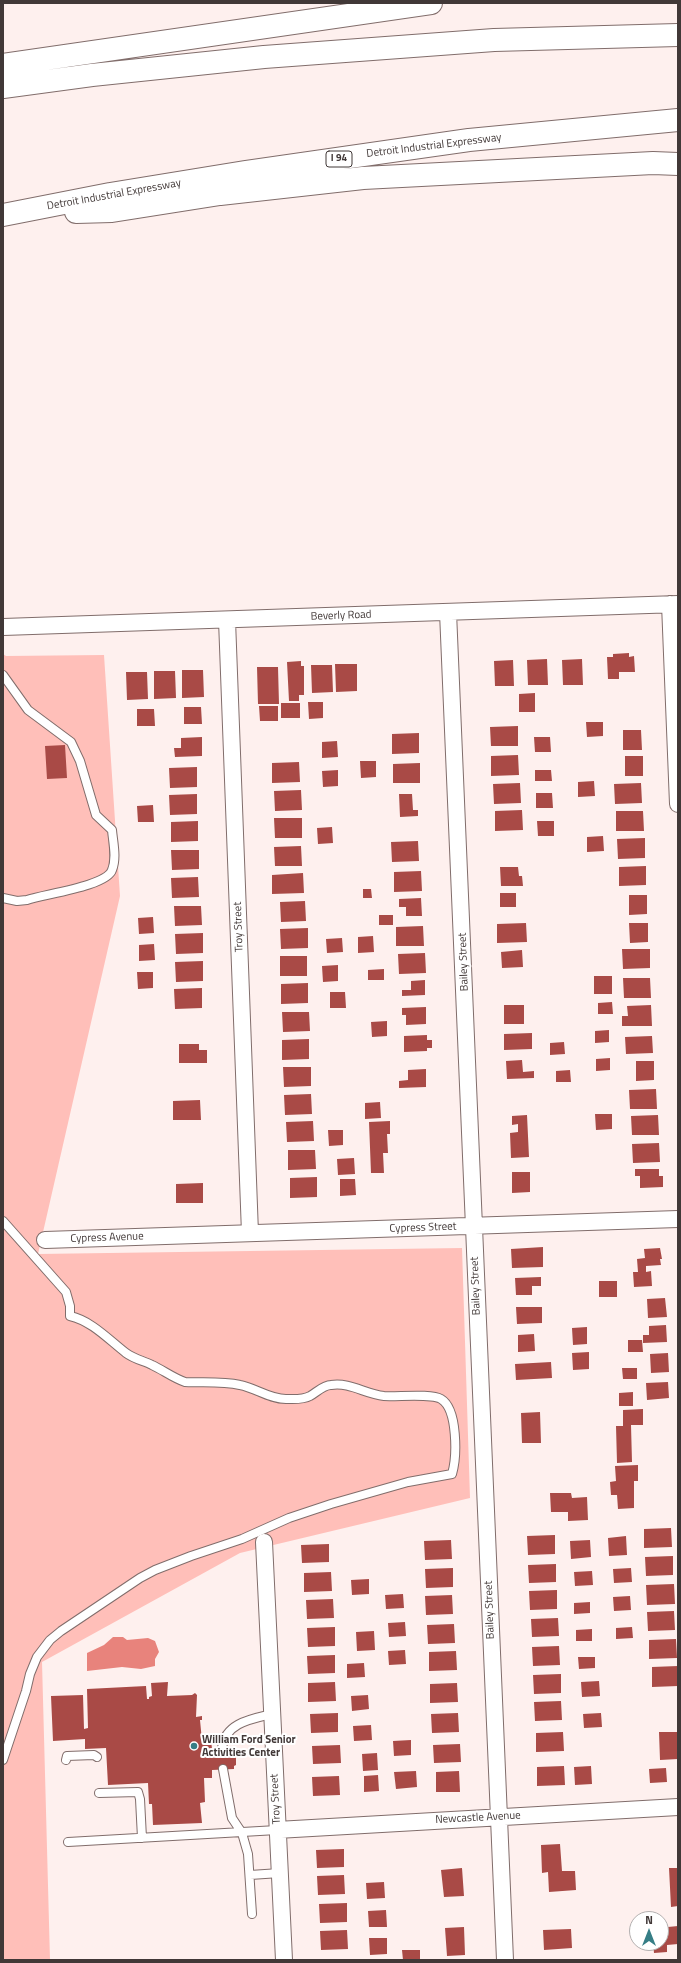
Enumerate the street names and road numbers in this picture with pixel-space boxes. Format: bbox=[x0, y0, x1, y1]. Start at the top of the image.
street label: Detroit Industrial Expressway bbox=[366, 131, 502, 161]
road number: I 94 bbox=[326, 151, 352, 167]
street label: Detroit Industrial Expressway bbox=[46, 177, 182, 213]
street label: Beverly Road bbox=[310, 608, 372, 624]
street label: Troy Street bbox=[232, 902, 246, 952]
street label: Bailey Street bbox=[456, 932, 472, 992]
street label: Cypress Street bbox=[389, 1220, 457, 1236]
street label: Cypress Avenue bbox=[70, 1230, 144, 1246]
street label: Bailey Street bbox=[468, 1256, 484, 1316]
street label: Bailey Street bbox=[482, 1580, 498, 1640]
street label: Troy Street bbox=[268, 1774, 284, 1824]
street label: Newcastle Avenue bbox=[435, 1809, 521, 1827]

